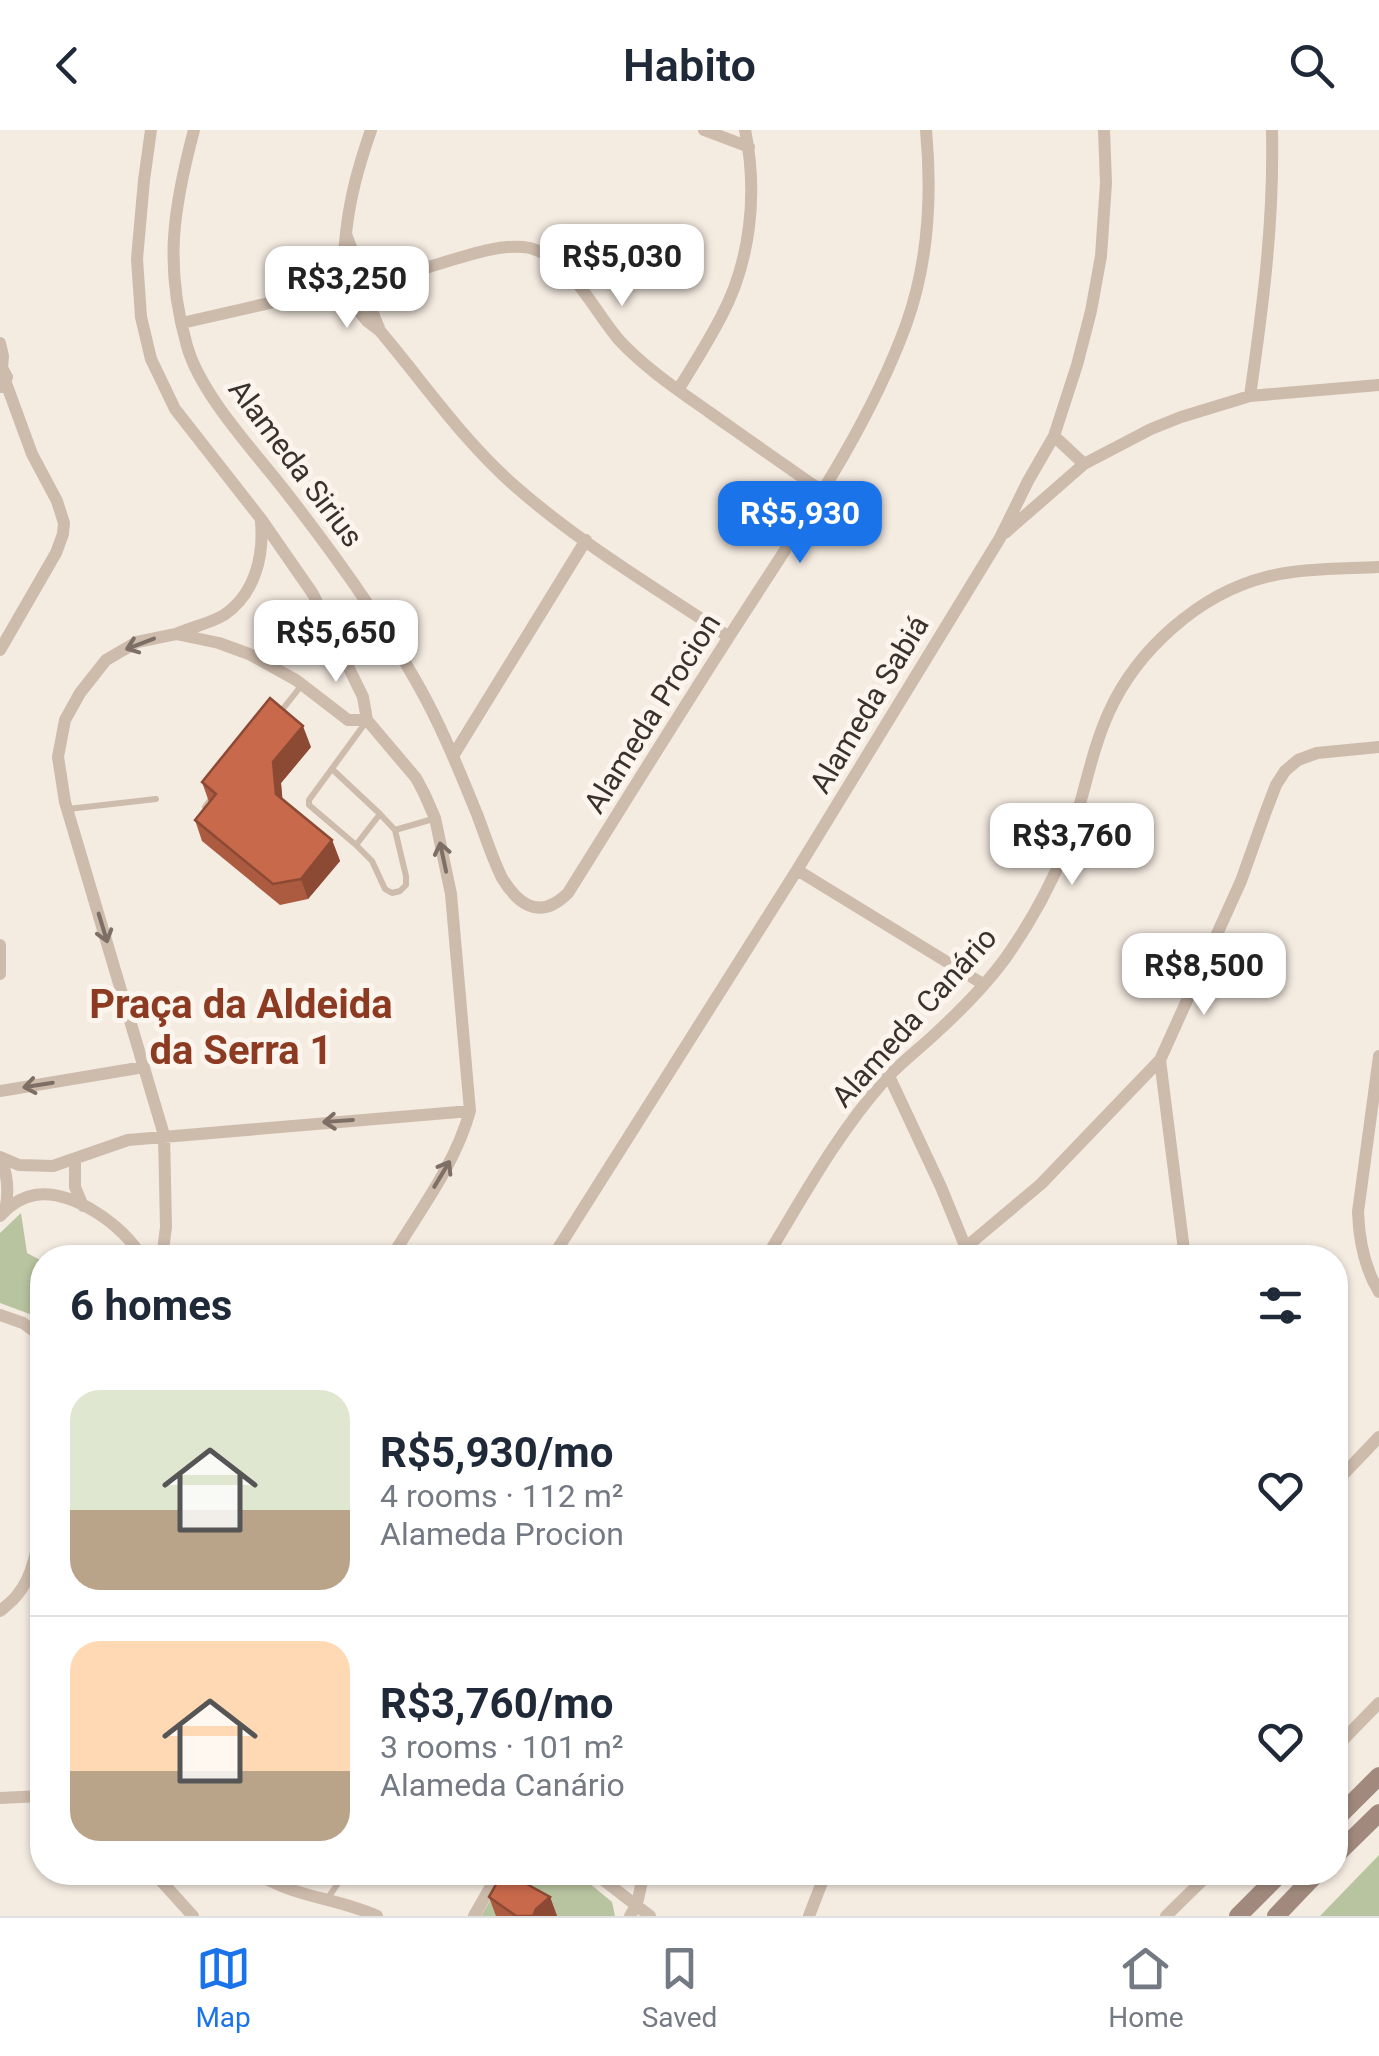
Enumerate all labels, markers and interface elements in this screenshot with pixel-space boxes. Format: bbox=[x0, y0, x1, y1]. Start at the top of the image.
icon: back bbox=[40, 38, 95, 93]
icon: search bbox=[1284, 38, 1339, 93]
text: Habito bbox=[623, 39, 756, 92]
pin: R$5,030 bbox=[530, 224, 714, 309]
text: R$5,030 bbox=[562, 237, 682, 275]
pin: R$3,250 bbox=[255, 246, 439, 331]
text: R$3,250 bbox=[287, 259, 407, 297]
street label: Alameda Sirius bbox=[222, 372, 370, 554]
pin: R$5,930 bbox=[708, 481, 892, 566]
text: R$5,930 bbox=[740, 494, 860, 532]
pin: R$5,650 bbox=[244, 600, 428, 685]
street label: Alameda Procion bbox=[577, 607, 727, 819]
street label: Alameda Sabiá bbox=[802, 609, 936, 799]
text: R$5,650 bbox=[276, 613, 396, 651]
one-way arrow bbox=[125, 636, 156, 654]
pin: R$3,760 bbox=[980, 803, 1164, 888]
text: R$3,760 bbox=[1012, 816, 1132, 854]
one-way arrow bbox=[433, 842, 451, 874]
one-way arrow bbox=[95, 912, 113, 943]
street label: Alameda Canário bbox=[824, 920, 1004, 1114]
pin: R$8,500 bbox=[1112, 933, 1296, 1018]
text: R$8,500 bbox=[1144, 946, 1264, 984]
district label: Praça da Aldeida da Serra 1 bbox=[89, 981, 393, 1074]
one-way arrow bbox=[22, 1076, 54, 1094]
one-way arrow bbox=[322, 1112, 354, 1131]
one-way arrow bbox=[432, 1160, 452, 1189]
icon: filters bbox=[1253, 1278, 1308, 1333]
text: 6 homes bbox=[70, 1281, 232, 1330]
text: R$5,930/mo bbox=[380, 1428, 613, 1477]
icon: home bbox=[150, 1430, 270, 1550]
icon: heart bbox=[1253, 1463, 1308, 1518]
text: 4 rooms · 112 m² bbox=[380, 1477, 623, 1515]
text: Alameda Procion bbox=[380, 1515, 624, 1553]
text: R$3,760/mo bbox=[380, 1679, 613, 1728]
icon: home bbox=[150, 1681, 270, 1801]
icon: heart bbox=[1253, 1714, 1308, 1769]
text: 3 rooms · 101 m² bbox=[380, 1728, 623, 1766]
text: Alameda Canário bbox=[380, 1766, 625, 1804]
tab: Map bbox=[195, 1941, 251, 2034]
tab: Saved bbox=[642, 1941, 717, 2034]
tab: Home bbox=[1108, 1941, 1184, 2034]

